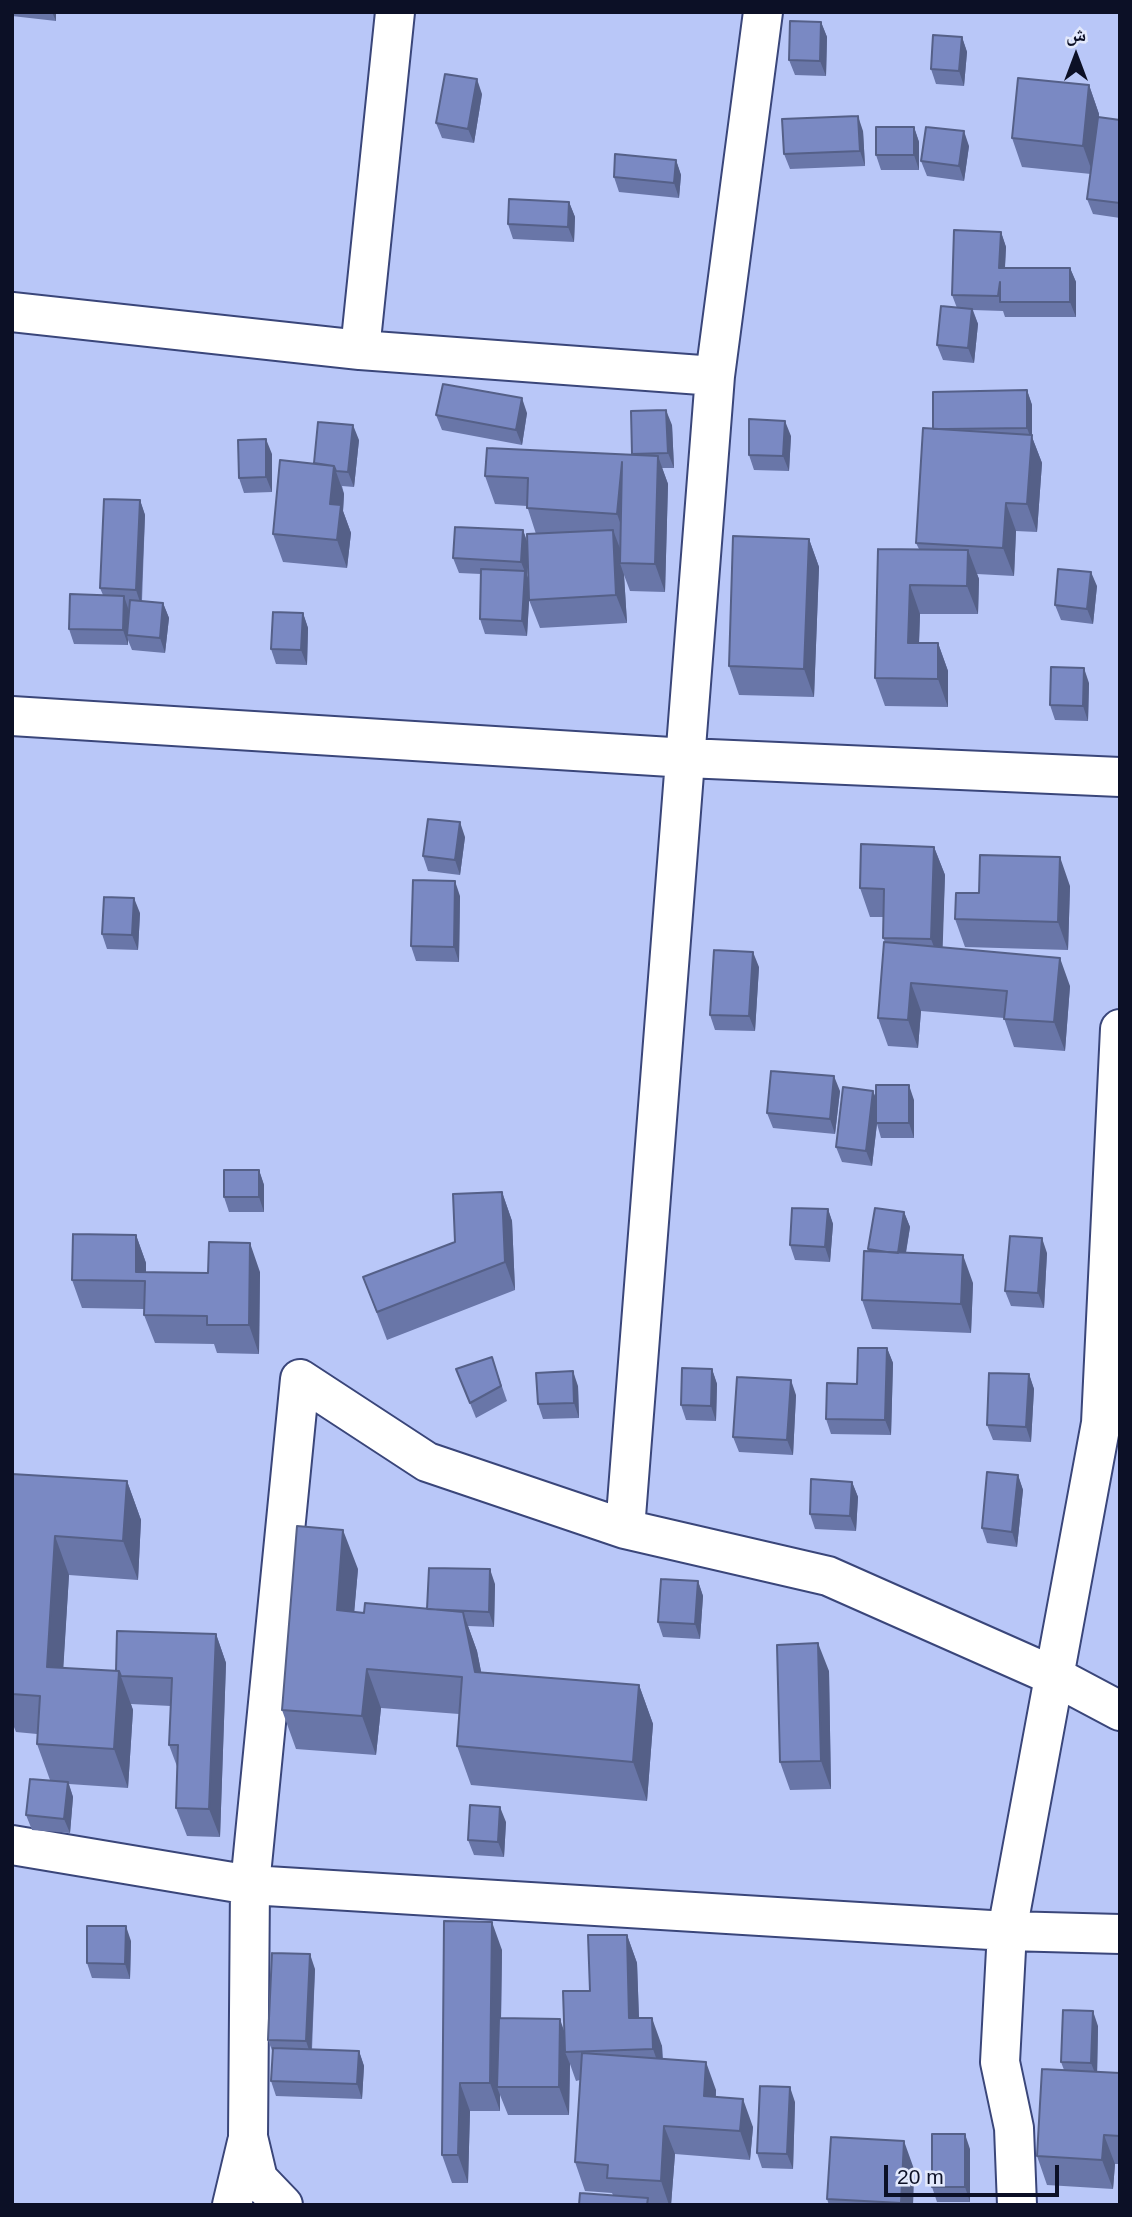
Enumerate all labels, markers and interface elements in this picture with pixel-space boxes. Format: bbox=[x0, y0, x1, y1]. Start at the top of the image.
north arrow bbox=[1041, 21, 1111, 91]
text: ش bbox=[1066, 24, 1086, 45]
scale bar bbox=[887, 2150, 1062, 2194]
text: 20 m bbox=[897, 2165, 944, 2188]

